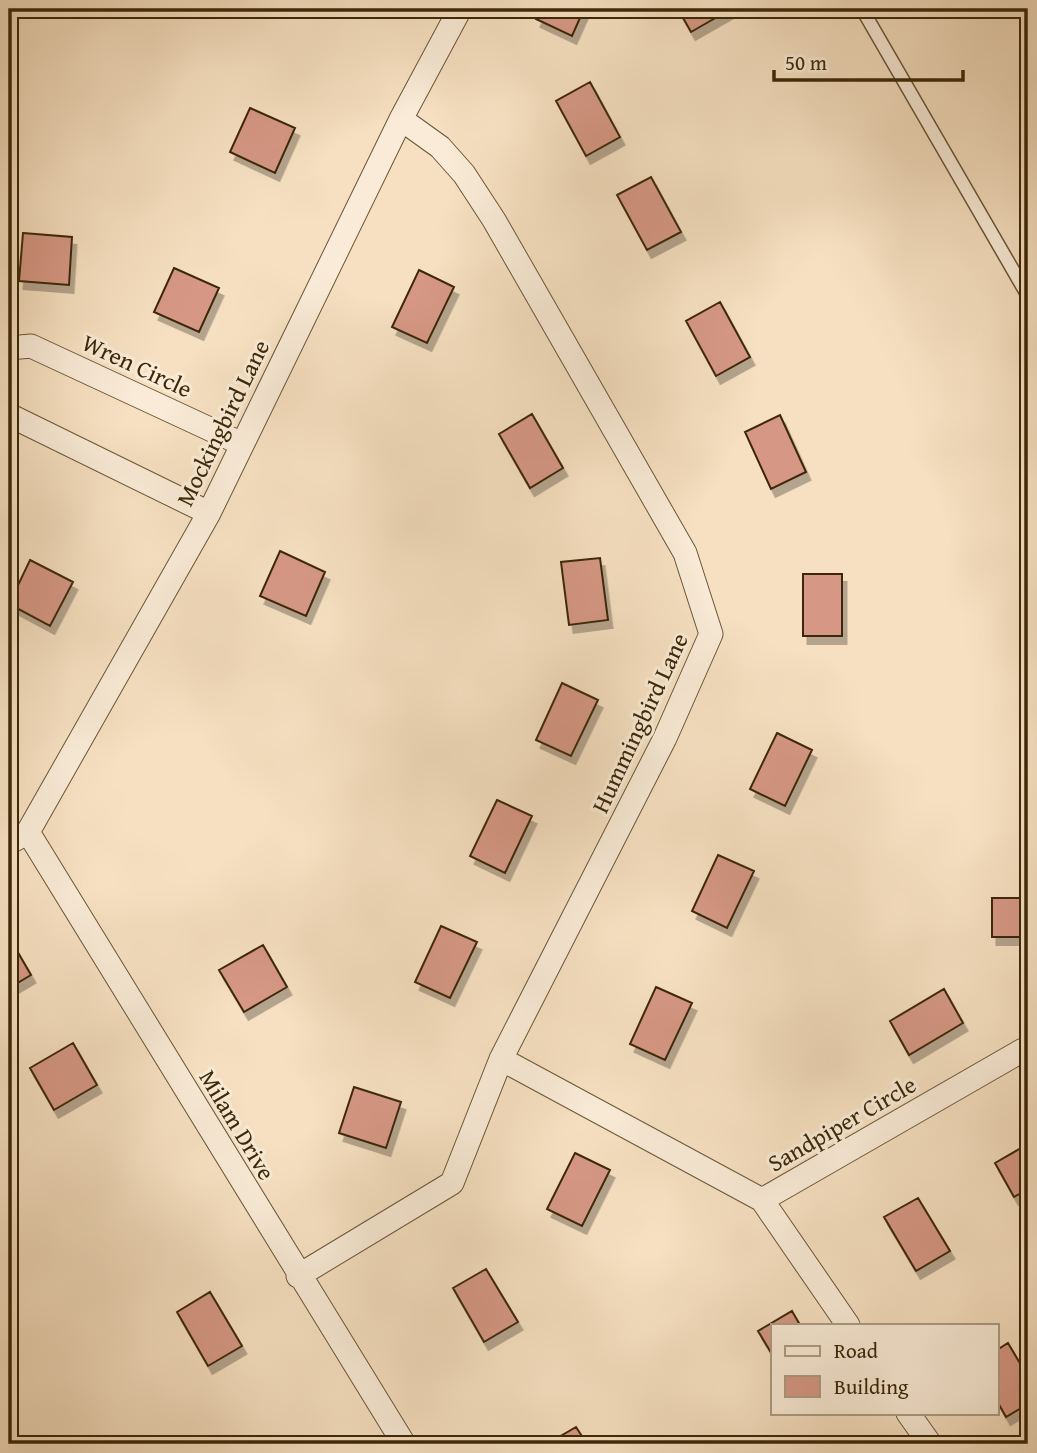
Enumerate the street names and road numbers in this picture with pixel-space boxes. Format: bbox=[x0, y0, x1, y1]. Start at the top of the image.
street label: Wren Circle bbox=[77, 325, 198, 406]
street label: Mockingbird Lane bbox=[167, 334, 278, 512]
street label: Hummingbird Lane bbox=[582, 627, 697, 819]
street label: Milam Drive bbox=[191, 1063, 284, 1187]
street label: Sandpiper Circle bbox=[761, 1067, 922, 1180]

